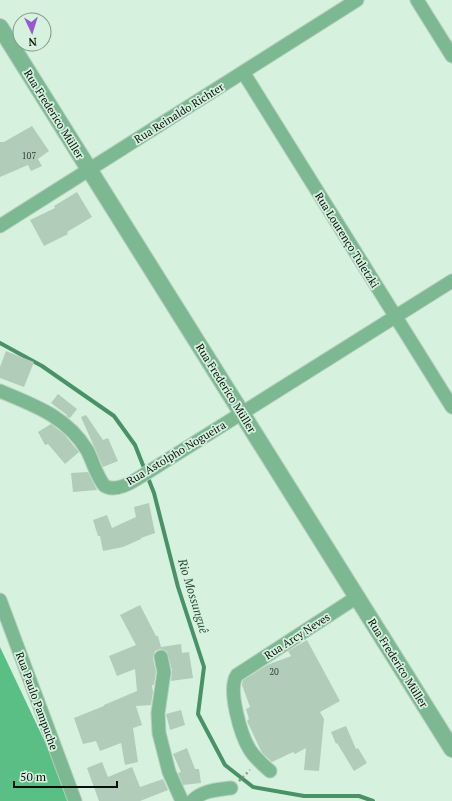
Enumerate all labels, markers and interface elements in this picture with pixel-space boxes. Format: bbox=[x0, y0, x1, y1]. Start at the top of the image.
north arrow bbox=[12, 12, 52, 52]
text: N bbox=[27, 35, 37, 49]
street label: Rua Frederico Müller bbox=[21, 67, 87, 162]
street label: Rua Reinaldo Richter bbox=[132, 79, 227, 146]
house number: 107 bbox=[22, 150, 36, 162]
street label: Rua Lourenço Tuletzki bbox=[312, 190, 382, 290]
street label: Rua Frederico Müller bbox=[193, 341, 259, 436]
street label: Rua Astolpho Nogueira bbox=[124, 418, 229, 488]
water label: Rio Mossunguê bbox=[175, 556, 212, 636]
street label: Rua Arcy Neves bbox=[262, 609, 333, 662]
street label: Rua Frederico Müller bbox=[365, 616, 431, 711]
street label: Rua Paulo Pampuche bbox=[13, 650, 61, 752]
house number: 20 bbox=[269, 666, 279, 678]
scale bar bbox=[14, 763, 117, 789]
text: 50 m bbox=[20, 769, 47, 784]

